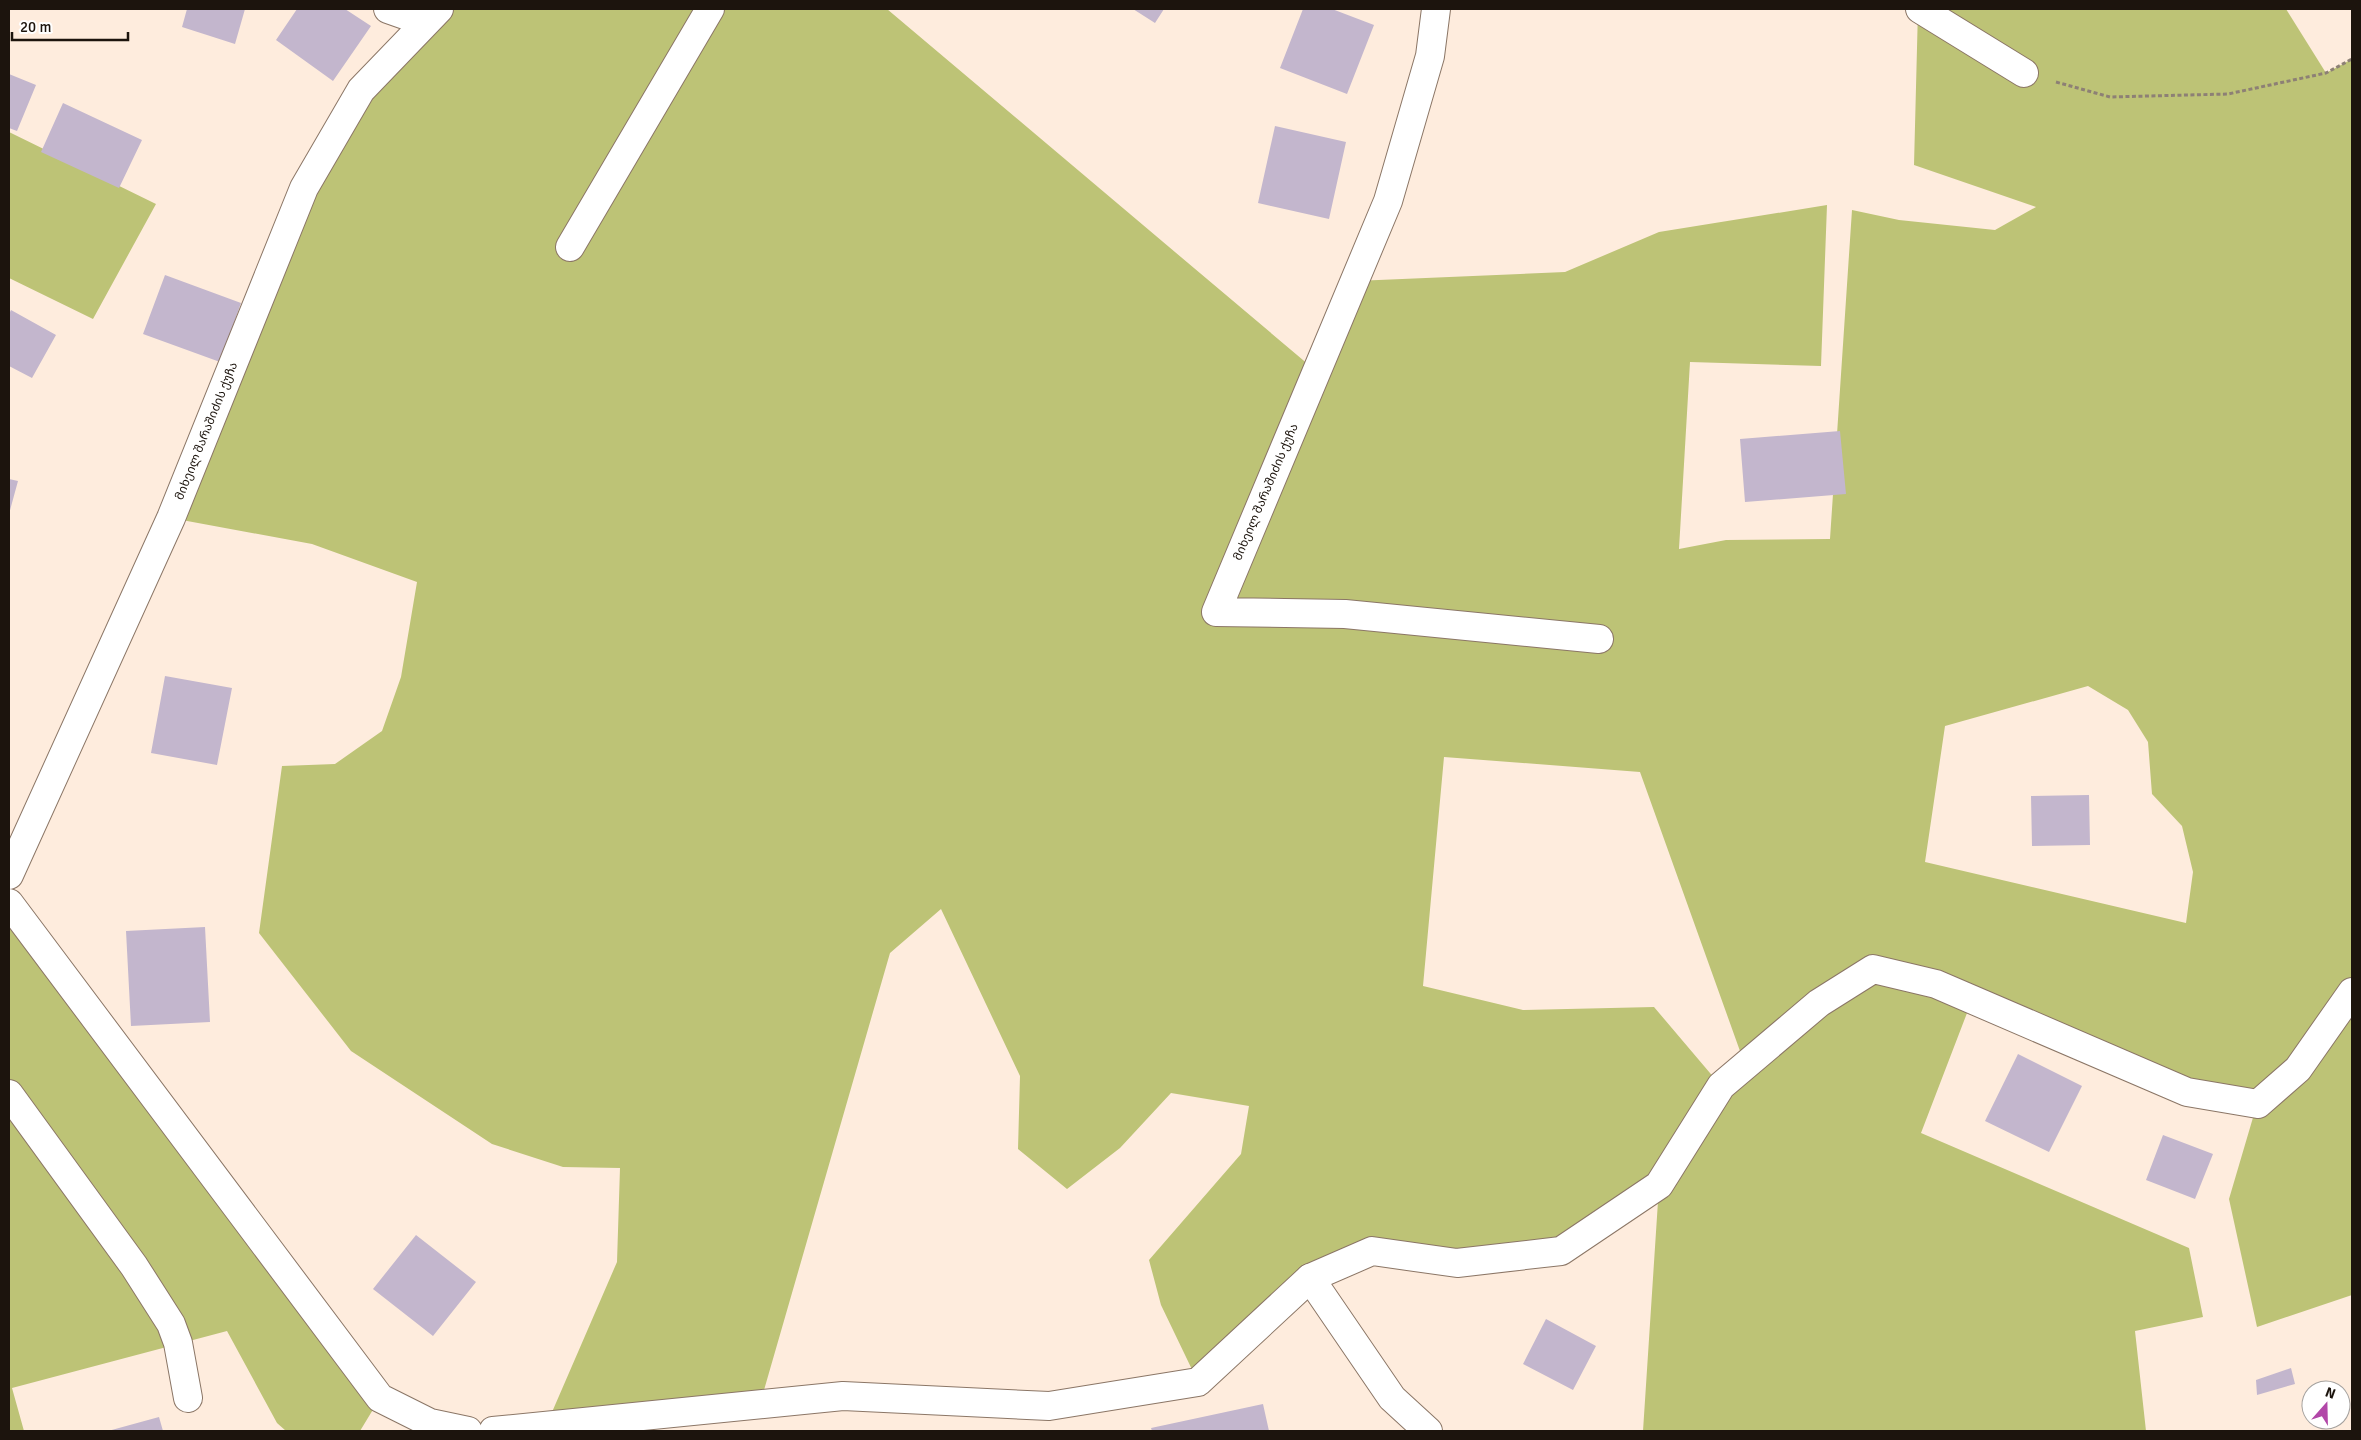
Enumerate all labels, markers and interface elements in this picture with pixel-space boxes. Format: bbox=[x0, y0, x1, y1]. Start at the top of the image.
scale bar bbox=[12, 10, 129, 42]
text: 20 m bbox=[20, 18, 51, 36]
street label: მიხეილ შარაშიძის ქუჩა bbox=[172, 360, 241, 502]
street label: მიხეილ შარაშიძის ქუჩა bbox=[1230, 421, 1302, 563]
north arrow bbox=[2301, 1380, 2351, 1430]
text: N bbox=[2323, 1384, 2338, 1403]

